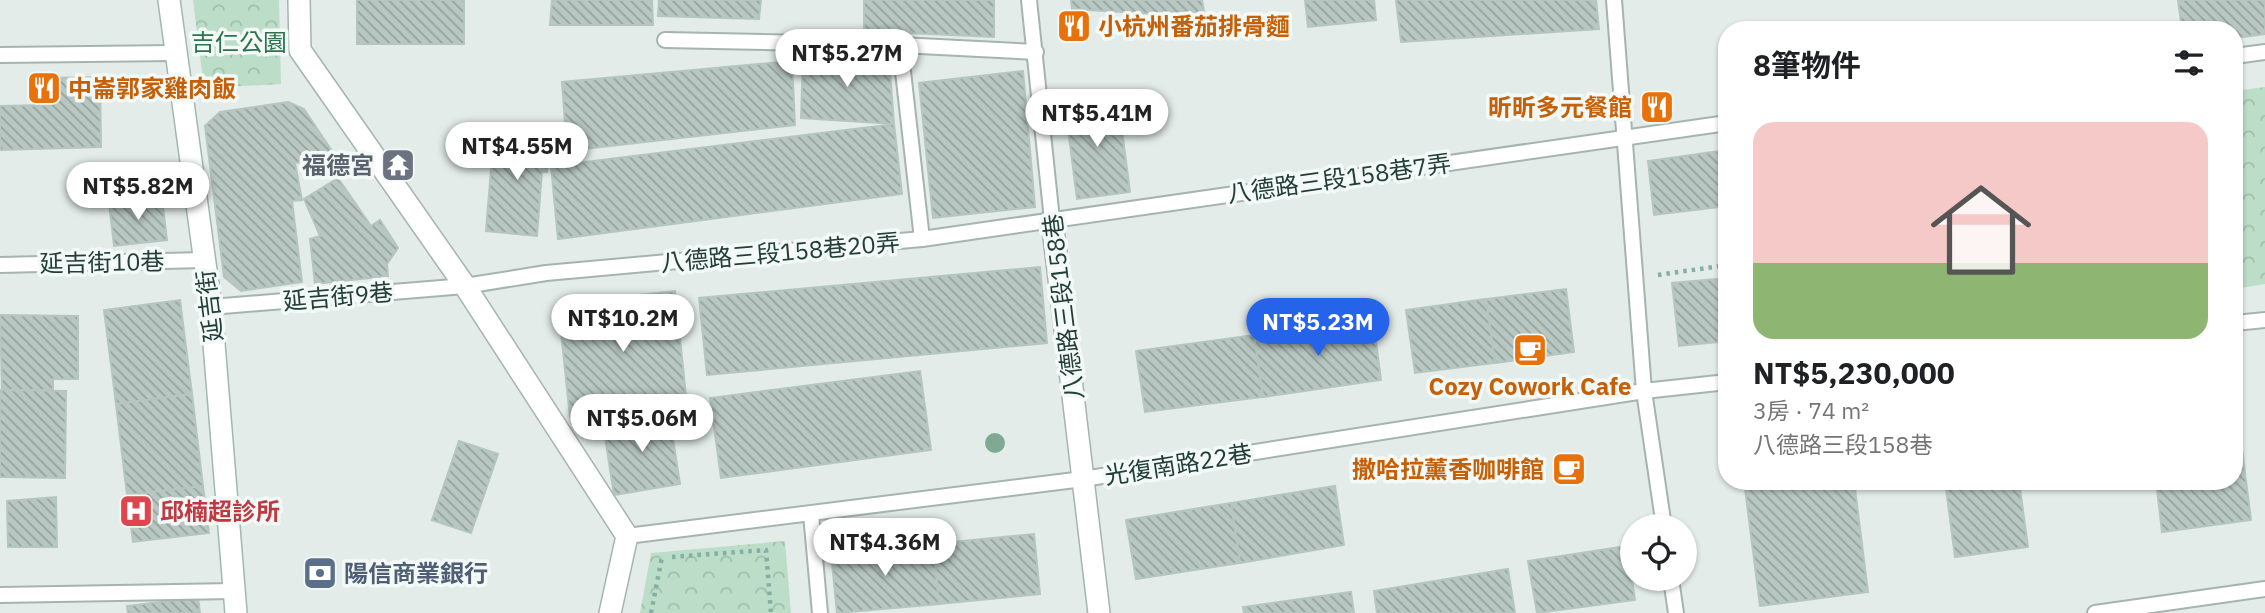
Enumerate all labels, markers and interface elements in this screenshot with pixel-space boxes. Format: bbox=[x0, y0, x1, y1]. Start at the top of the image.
restaurant icon: 小杭州番茄排骨麵 bbox=[1055, 7, 1093, 45]
place label: 小杭州番茄排骨麵 bbox=[1098, 10, 1290, 42]
park label: 吉仁公園 bbox=[191, 26, 287, 58]
pin: NT$5.27M bbox=[775, 29, 919, 89]
text: NT$5.27M bbox=[791, 37, 903, 67]
icon: filters bbox=[2170, 44, 2208, 82]
text: 8筆物件 bbox=[1753, 45, 1861, 84]
restaurant icon: 中崙郭家雞肉飯 bbox=[25, 69, 63, 107]
place label: 中崙郭家雞肉飯 bbox=[68, 72, 236, 104]
restaurant icon: 昕昕多元餐館 bbox=[1638, 88, 1676, 126]
pin: NT$5.41M bbox=[1025, 90, 1169, 149]
place label: 昕昕多元餐館 bbox=[1488, 91, 1632, 123]
text: NT$5.41M bbox=[1041, 97, 1153, 127]
pin: NT$4.55M bbox=[445, 122, 589, 182]
text: NT$4.55M bbox=[461, 130, 573, 160]
temple icon: 福德宮 bbox=[379, 146, 417, 184]
street label: 八德路三段158巷7弄 bbox=[1225, 146, 1453, 210]
place label: 福德宮 bbox=[302, 149, 374, 181]
pin: NT$5.82M bbox=[66, 162, 210, 222]
icon: home bbox=[1918, 167, 2044, 293]
text: NT$5.82M bbox=[82, 170, 194, 200]
street label: 八德路三段158巷 bbox=[1036, 212, 1090, 402]
street label: 八德路三段158巷20弄 bbox=[659, 226, 901, 278]
street label: 延吉街10巷 bbox=[39, 245, 165, 279]
street label: 延吉街 bbox=[189, 268, 229, 344]
street label: 延吉街9巷 bbox=[282, 275, 394, 317]
pin: NT$10.2M bbox=[551, 294, 695, 354]
pin: NT$5.23M bbox=[1246, 298, 1390, 358]
text: NT$10.2M bbox=[567, 302, 679, 332]
text: NT$5.23M bbox=[1262, 306, 1374, 336]
cafe icon: Cozy Cowork Cafe bbox=[1511, 331, 1549, 369]
text: NT$5,230,000 bbox=[1753, 353, 1955, 392]
place label: Cozy Cowork Cafe bbox=[1429, 370, 1631, 402]
pin: NT$5.06M bbox=[570, 394, 714, 454]
text: 3房 · 74 m² bbox=[1753, 395, 1869, 425]
text: NT$5.06M bbox=[586, 402, 698, 432]
text: 八德路三段158巷 bbox=[1753, 429, 1932, 459]
street label: 光復南路22巷 bbox=[1102, 437, 1254, 491]
cafe icon: 撒哈拉薰香咖啡館 bbox=[1550, 450, 1588, 488]
place label: 撒哈拉薰香咖啡館 bbox=[1352, 453, 1544, 485]
hospital icon: 邱楠超診所 bbox=[117, 492, 155, 530]
place label: 邱楠超診所 bbox=[160, 495, 280, 527]
map controls bbox=[1620, 514, 1697, 591]
button: locate bbox=[1620, 514, 1697, 591]
pin: NT$4.36M bbox=[813, 518, 957, 578]
text: NT$4.36M bbox=[829, 526, 941, 556]
bank icon: 陽信商業銀行 bbox=[301, 554, 339, 592]
place label: 陽信商業銀行 bbox=[344, 557, 488, 589]

